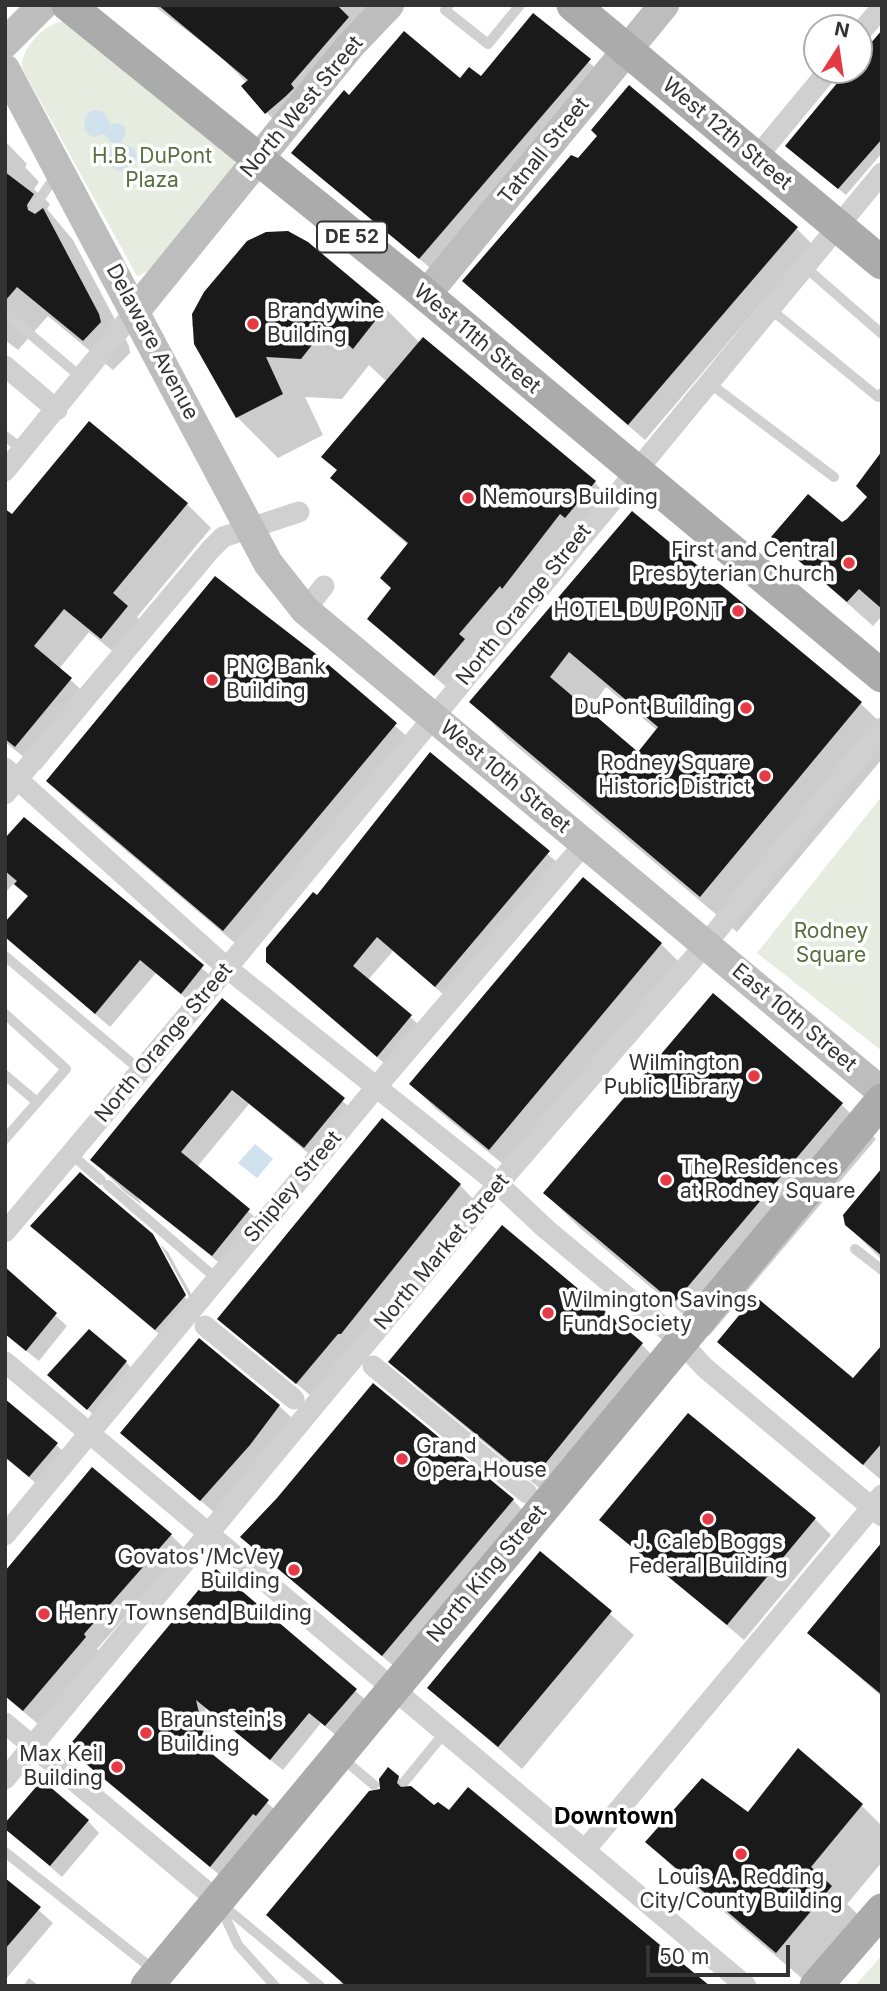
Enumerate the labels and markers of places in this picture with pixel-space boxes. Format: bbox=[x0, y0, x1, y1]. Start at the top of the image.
place label: Brandywine Building bbox=[267, 299, 385, 349]
marker: Brandywine Building bbox=[245, 316, 261, 332]
place label: Nemours Building bbox=[482, 485, 658, 511]
marker: Nemours Building bbox=[460, 490, 476, 506]
place label: First and Central Presbyterian Church bbox=[632, 538, 835, 588]
marker: First and Central Presbyterian Church bbox=[841, 555, 857, 571]
place label: HOTEL DU PONT bbox=[553, 598, 724, 624]
marker: HOTEL DU PONT bbox=[730, 603, 746, 619]
place label: PNC Bank Building bbox=[226, 655, 326, 705]
marker: PNC Bank Building bbox=[204, 672, 220, 688]
place label: DuPont Building bbox=[574, 695, 732, 721]
marker: DuPont Building bbox=[738, 700, 754, 716]
place label: Rodney Square Historic District bbox=[598, 751, 751, 801]
marker: Rodney Square Historic District bbox=[757, 768, 773, 784]
place label: Wilmington Public Library bbox=[604, 1051, 740, 1101]
marker: Wilmington Public Library bbox=[746, 1068, 762, 1084]
place label: The Residences at Rodney Square bbox=[680, 1155, 856, 1205]
marker: The Residences at Rodney Square bbox=[658, 1172, 674, 1188]
place label: Wilmington Savings Fund Society bbox=[562, 1288, 757, 1338]
marker: Wilmington Savings Fund Society bbox=[540, 1305, 556, 1321]
place label: Grand Opera House bbox=[416, 1434, 547, 1484]
marker: Grand Opera House bbox=[394, 1451, 410, 1467]
marker: J. Caleb Boggs Federal Building bbox=[700, 1511, 716, 1527]
place label: J. Caleb Boggs Federal Building bbox=[628, 1530, 788, 1580]
place label: Govatos'/McVey Building bbox=[117, 1545, 280, 1595]
marker: Govatos'/McVey Building bbox=[286, 1562, 302, 1578]
place label: Henry Townsend Building bbox=[58, 1601, 312, 1627]
marker: Henry Townsend Building bbox=[36, 1606, 52, 1622]
place label: Braunstein's Building bbox=[160, 1708, 283, 1758]
marker: Braunstein's Building bbox=[138, 1725, 154, 1741]
place label: Max Keil Building bbox=[19, 1742, 103, 1792]
marker: Max Keil Building bbox=[109, 1759, 125, 1775]
marker: Louis A. Redding City/County Building bbox=[733, 1846, 749, 1862]
place label: Louis A. Redding City/County Building bbox=[639, 1865, 843, 1915]

